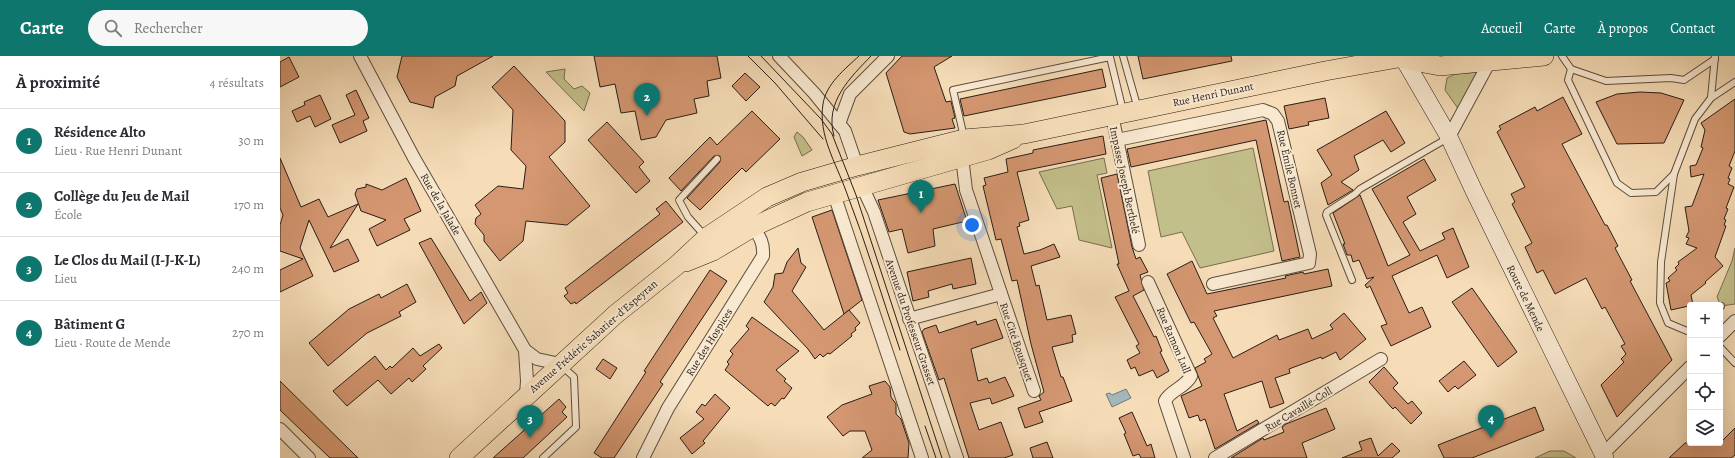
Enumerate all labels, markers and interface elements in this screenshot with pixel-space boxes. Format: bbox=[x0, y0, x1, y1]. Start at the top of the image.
search box bbox=[88, 10, 368, 46]
text: Carte bbox=[20, 15, 64, 41]
icon: search bbox=[102, 17, 124, 39]
text: Rechercher bbox=[134, 18, 203, 38]
text: Accueil bbox=[1481, 19, 1522, 38]
text: Carte bbox=[1544, 19, 1576, 38]
text: À propos bbox=[1598, 19, 1648, 38]
text: Contact bbox=[1670, 19, 1715, 38]
text: À proximité bbox=[16, 71, 100, 94]
text: 4 résultats bbox=[210, 74, 264, 91]
street label: Rue Henri Dunant bbox=[1171, 79, 1255, 110]
pin: 2 bbox=[634, 83, 660, 116]
text: Résidence Alto bbox=[54, 122, 146, 142]
street label: Impasse Joseph Berthelé bbox=[1106, 125, 1143, 235]
street label: Rue Émile Bonnet bbox=[1273, 128, 1306, 210]
text: 1 bbox=[27, 132, 31, 149]
text: 30 m bbox=[238, 132, 264, 149]
text: Lieu · Rue Henri Dunant bbox=[54, 142, 182, 159]
street label: Rue de la Jalade bbox=[417, 170, 464, 238]
pin: 1 bbox=[908, 180, 934, 213]
text: Collège du Jeu de Mail bbox=[54, 186, 189, 206]
text: 2 bbox=[26, 196, 32, 213]
text: 170 m bbox=[234, 196, 264, 213]
text: École bbox=[54, 206, 82, 223]
your location bbox=[962, 215, 982, 235]
text: Le Clos du Mail (I-J-K-L) bbox=[54, 250, 201, 270]
street label: Avenue du Professeur Grasset bbox=[882, 256, 939, 388]
text: 3 bbox=[26, 260, 32, 277]
text: 240 m bbox=[232, 260, 264, 277]
street label: Route de Mende bbox=[1503, 262, 1548, 334]
text: Lieu bbox=[54, 270, 77, 287]
street label: Avenue Frédéric Sabatier-d'Espeyran bbox=[525, 276, 661, 397]
street label: Rue Cité Bousquet bbox=[996, 301, 1037, 384]
map controls bbox=[1687, 302, 1723, 446]
button: + bbox=[1687, 302, 1723, 338]
street label: Rue des Hospices bbox=[682, 305, 736, 379]
street label: Rue Ramon Lull bbox=[1153, 305, 1194, 376]
text: Bâtiment G bbox=[54, 314, 125, 334]
text: 4 bbox=[26, 324, 32, 341]
text: 270 m bbox=[232, 324, 264, 341]
text: Lieu · Route de Mende bbox=[54, 334, 170, 351]
button: − bbox=[1687, 338, 1723, 374]
button: locate bbox=[1687, 374, 1723, 410]
street label: Rue Cavaillé-Coll bbox=[1262, 383, 1335, 435]
pin: 3 bbox=[517, 405, 543, 438]
pin: 4 bbox=[1478, 405, 1504, 438]
button: layers bbox=[1687, 410, 1723, 446]

